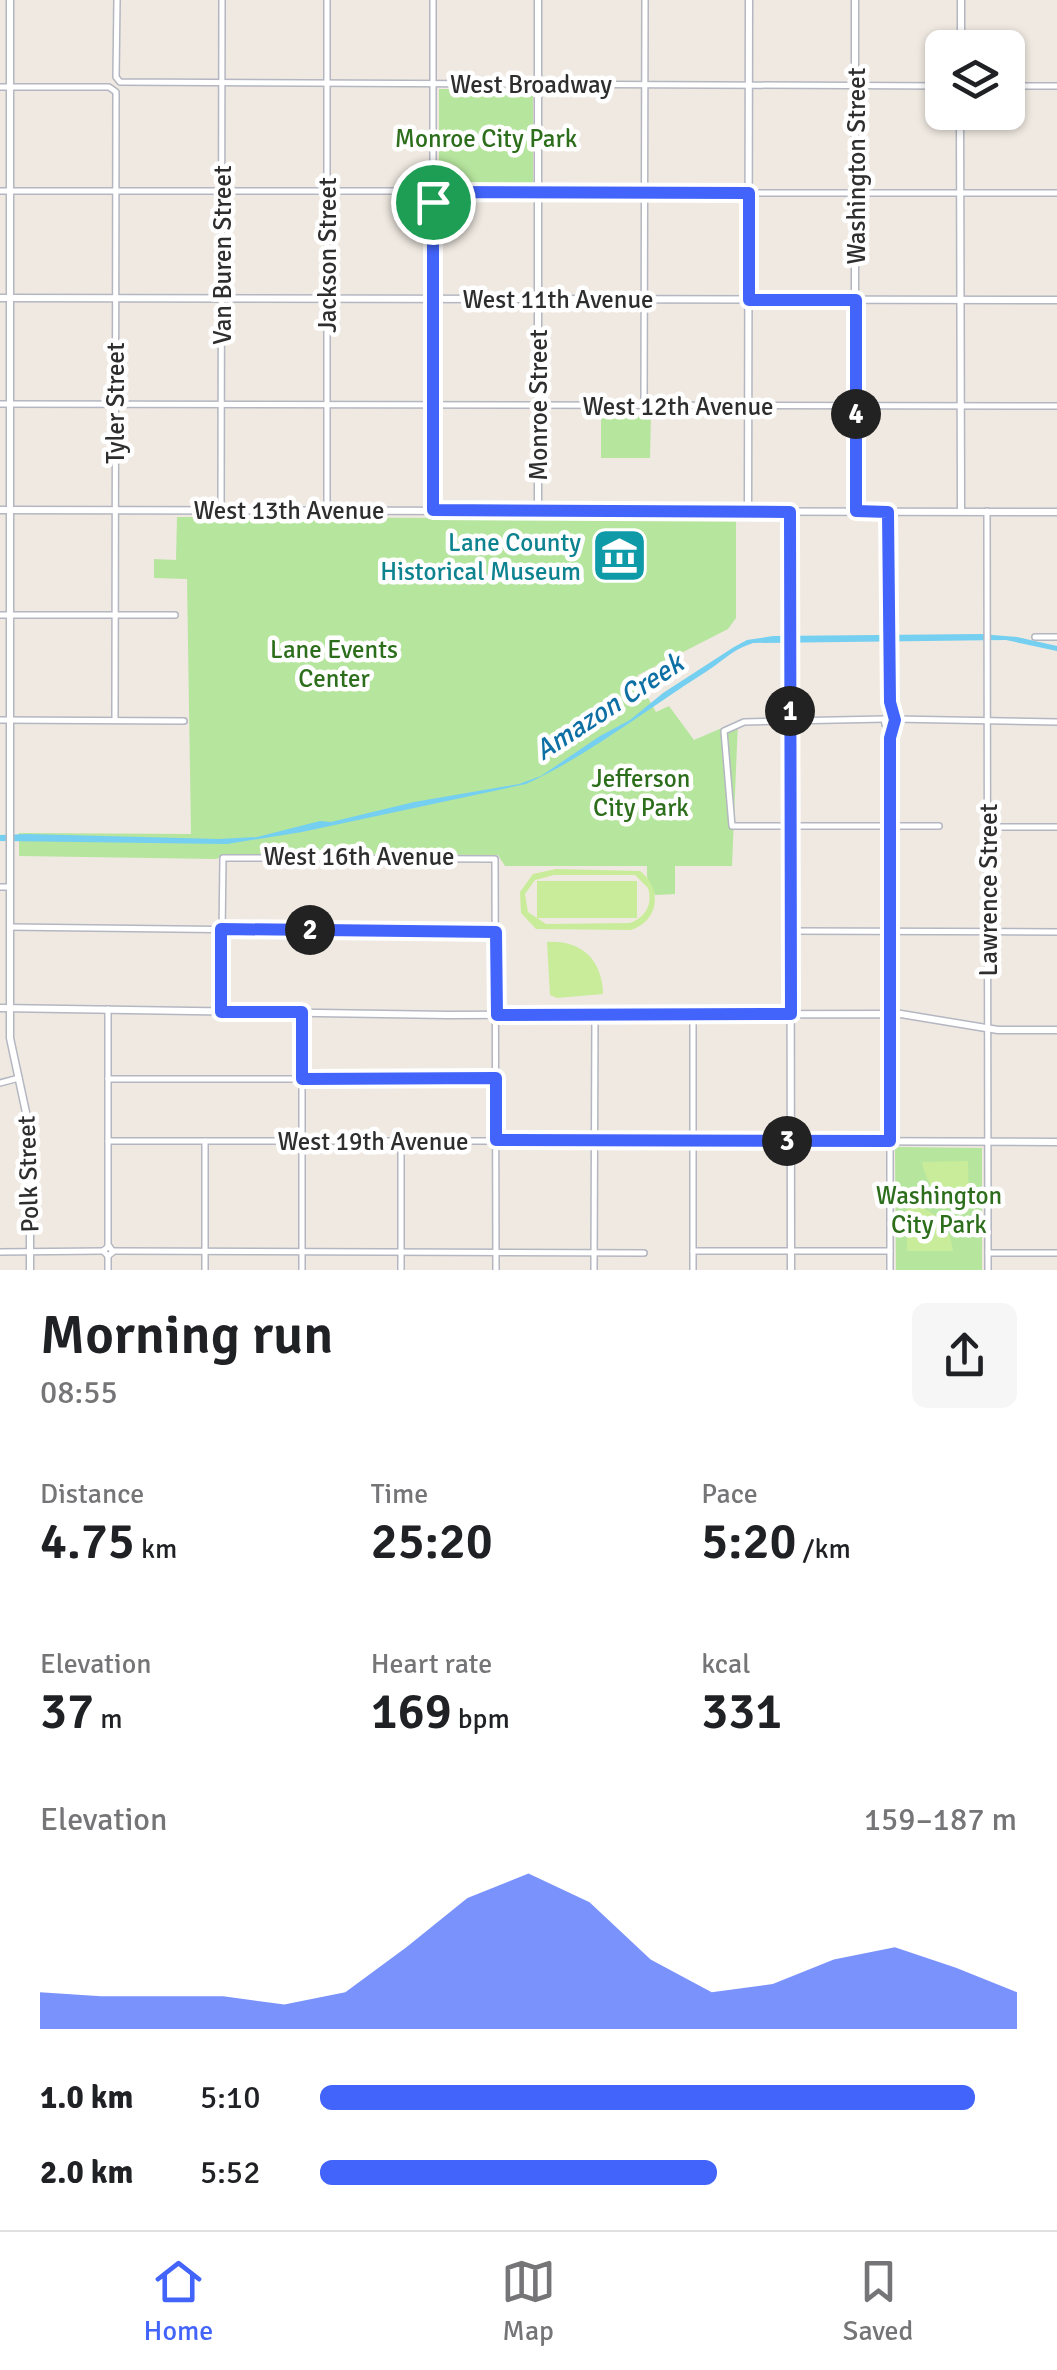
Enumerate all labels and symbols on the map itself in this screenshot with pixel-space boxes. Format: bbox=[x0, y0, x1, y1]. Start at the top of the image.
street label: Washington Street bbox=[841, 67, 872, 264]
street label: West Broadway bbox=[450, 69, 612, 100]
park label: Monroe City Park bbox=[395, 123, 578, 154]
pin bbox=[391, 160, 476, 245]
street label: Van Buren Street bbox=[207, 165, 238, 345]
street label: Jackson Street bbox=[312, 177, 343, 333]
street label: West 11th Avenue bbox=[462, 284, 654, 315]
street label: Monroe Street bbox=[523, 329, 554, 481]
street label: Tyler Street bbox=[100, 342, 131, 464]
pin: 4 bbox=[831, 389, 881, 439]
street label: West 12th Avenue bbox=[582, 391, 774, 422]
street label: West 13th Avenue bbox=[193, 495, 385, 526]
museum icon: Lane County Historical Museum bbox=[590, 526, 650, 586]
place label: Lane County Historical Museum bbox=[380, 527, 581, 587]
park label: Lane Events Center bbox=[270, 634, 398, 694]
water label: Amazon Creek bbox=[528, 645, 692, 768]
pin: 1 bbox=[765, 686, 815, 736]
park label: Jefferson City Park bbox=[592, 763, 690, 823]
street label: Lawrence Street bbox=[973, 803, 1004, 976]
street label: West 16th Avenue bbox=[263, 841, 455, 872]
pin: 2 bbox=[285, 905, 335, 955]
street label: Polk Street bbox=[10, 1115, 46, 1233]
pin: 3 bbox=[762, 1116, 812, 1166]
street label: West 19th Avenue bbox=[277, 1126, 469, 1157]
park label: Washington City Park bbox=[876, 1180, 1002, 1240]

